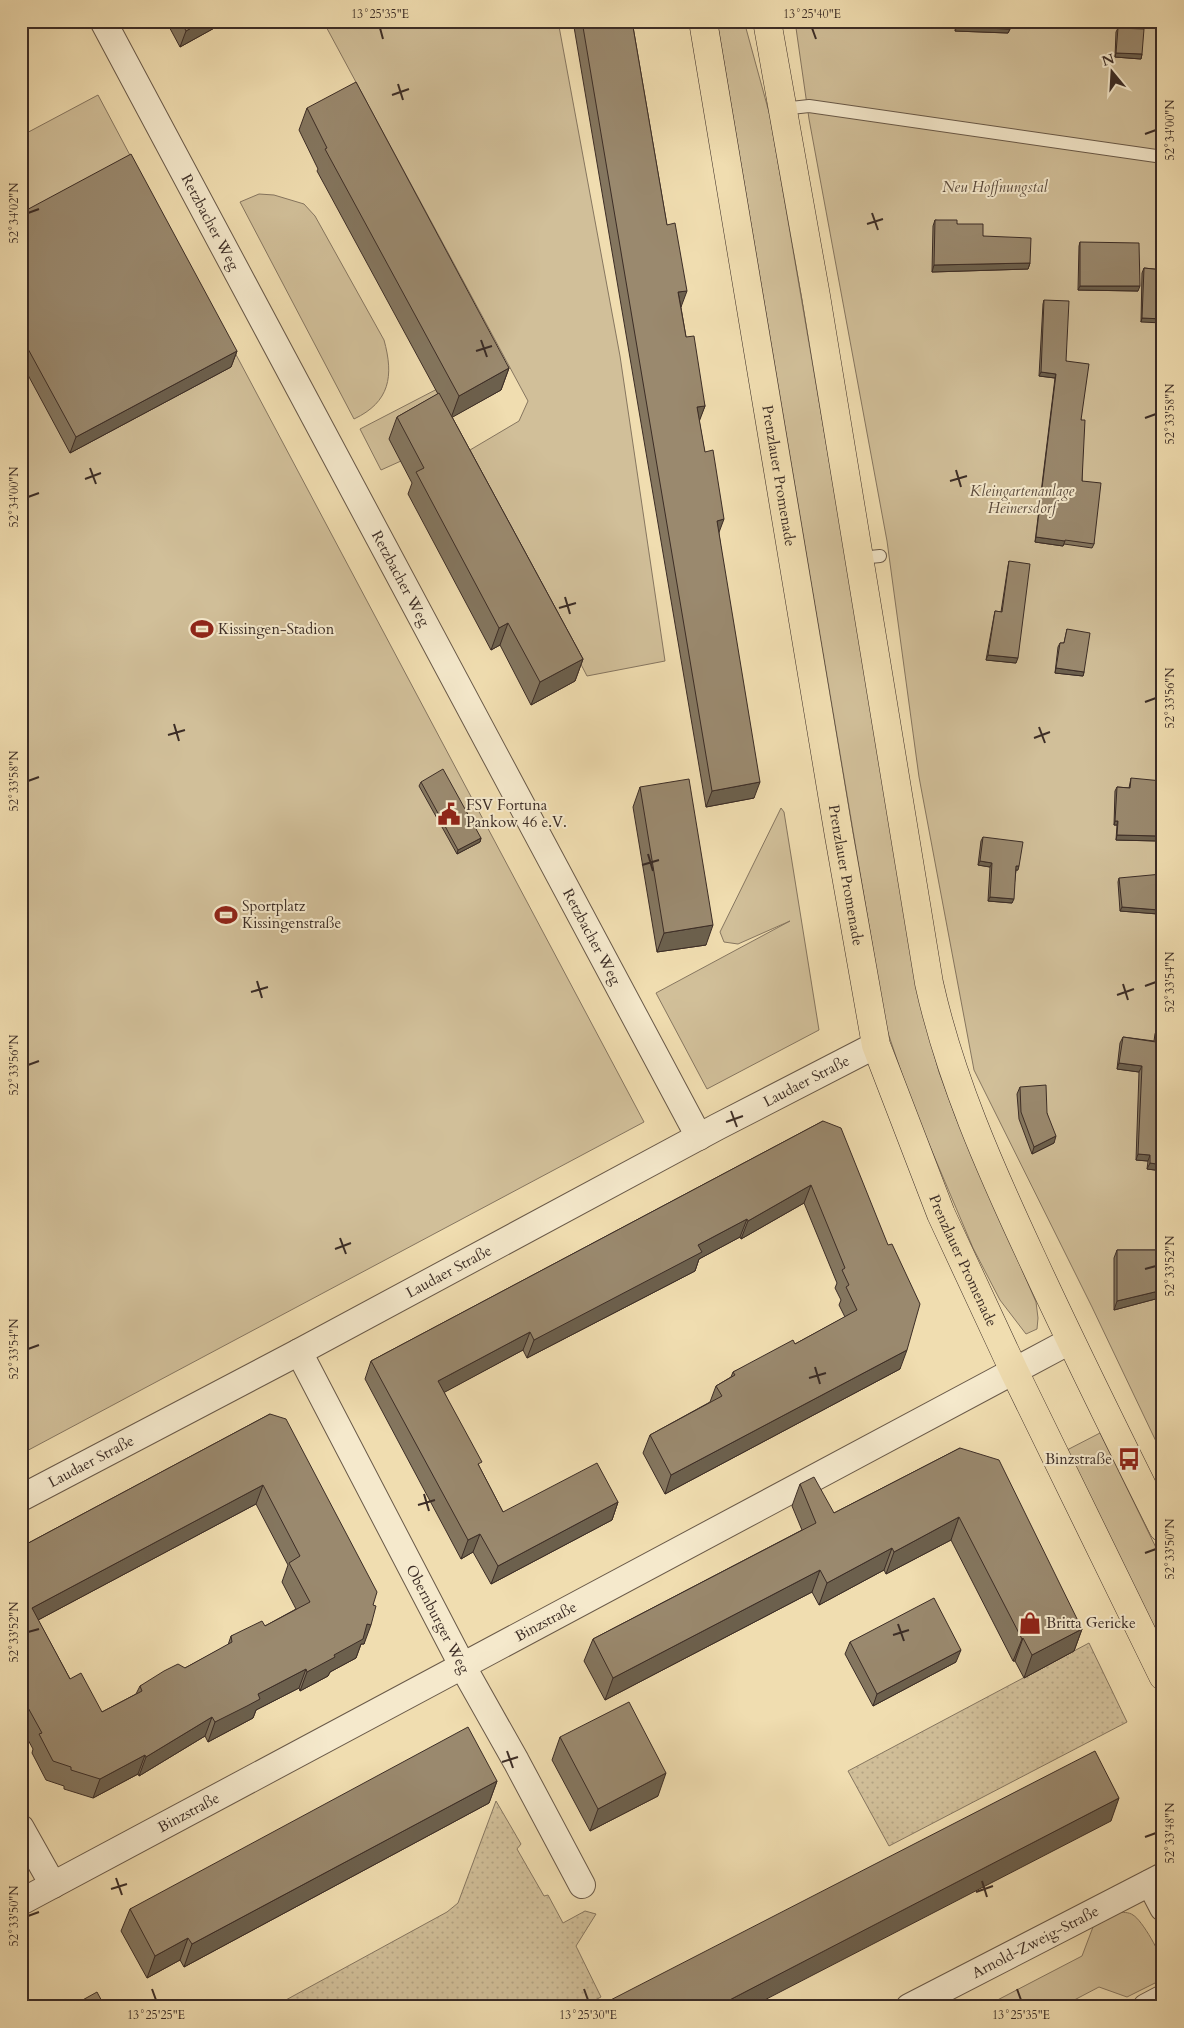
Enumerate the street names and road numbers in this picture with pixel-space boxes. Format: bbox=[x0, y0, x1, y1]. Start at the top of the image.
street label: Retzbacher Weg bbox=[177, 170, 245, 274]
street label: Prenzlauer Promenade bbox=[757, 404, 801, 548]
street label: Retzbacher Weg bbox=[367, 527, 435, 631]
street label: Prenzlauer Promenade bbox=[824, 803, 868, 947]
street label: Retzbacher Weg bbox=[558, 885, 626, 989]
street label: Laudaer Straße bbox=[760, 1050, 853, 1112]
street label: Prenzlauer Promenade bbox=[924, 1192, 1002, 1330]
street label: Laudaer Straße bbox=[402, 1240, 495, 1303]
street label: Laudaer Straße bbox=[44, 1430, 138, 1492]
street label: Obernburger Weg bbox=[401, 1561, 475, 1678]
street label: Binzstraße bbox=[511, 1597, 580, 1646]
street label: Binzstraße bbox=[154, 1788, 223, 1837]
street label: Arnold-Zweig-Straße bbox=[968, 1901, 1102, 1983]

